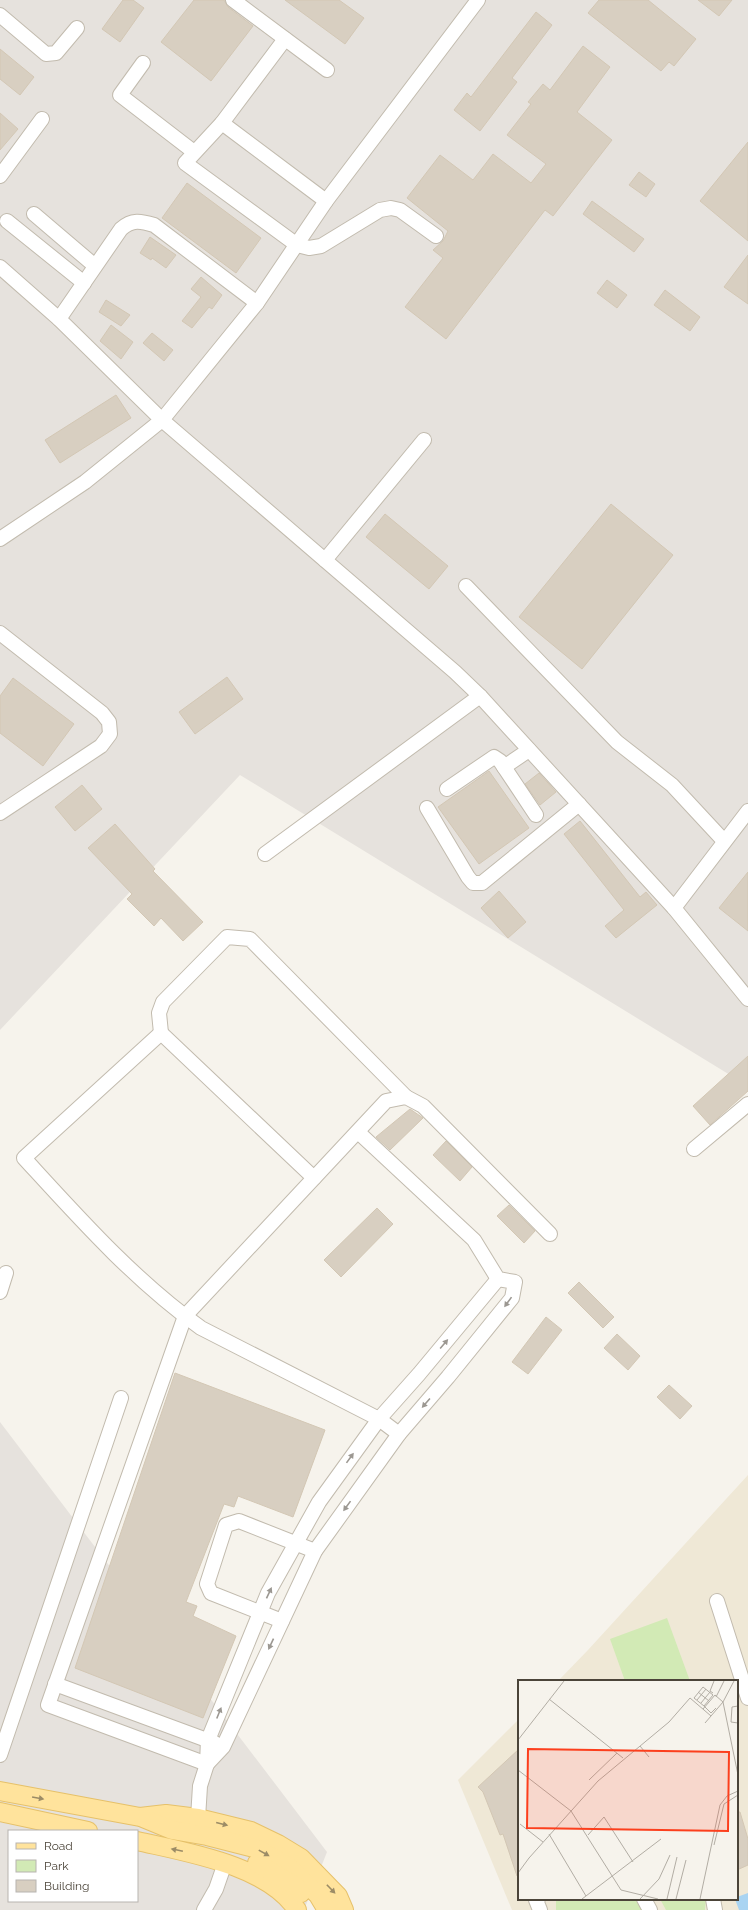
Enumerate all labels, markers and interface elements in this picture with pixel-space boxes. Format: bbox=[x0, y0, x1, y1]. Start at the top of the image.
one-way arrow bbox=[504, 1297, 512, 1307]
one-way arrow bbox=[439, 1339, 448, 1349]
one-way arrow bbox=[421, 1397, 430, 1408]
one-way arrow bbox=[346, 1453, 354, 1464]
one-way arrow bbox=[343, 1501, 351, 1511]
one-way arrow bbox=[266, 1588, 272, 1599]
one-way arrow bbox=[268, 1638, 274, 1650]
inset map bbox=[518, 1680, 738, 1900]
one-way arrow bbox=[216, 1708, 222, 1719]
one-way arrow bbox=[32, 1795, 44, 1801]
one-way arrow bbox=[215, 1822, 228, 1828]
legend bbox=[8, 1830, 138, 1902]
text: Road bbox=[44, 1839, 73, 1853]
one-way arrow bbox=[171, 1846, 183, 1852]
one-way arrow bbox=[258, 1849, 270, 1856]
text: Park bbox=[44, 1859, 69, 1873]
text: Building bbox=[44, 1879, 90, 1893]
one-way arrow bbox=[326, 1884, 336, 1894]

